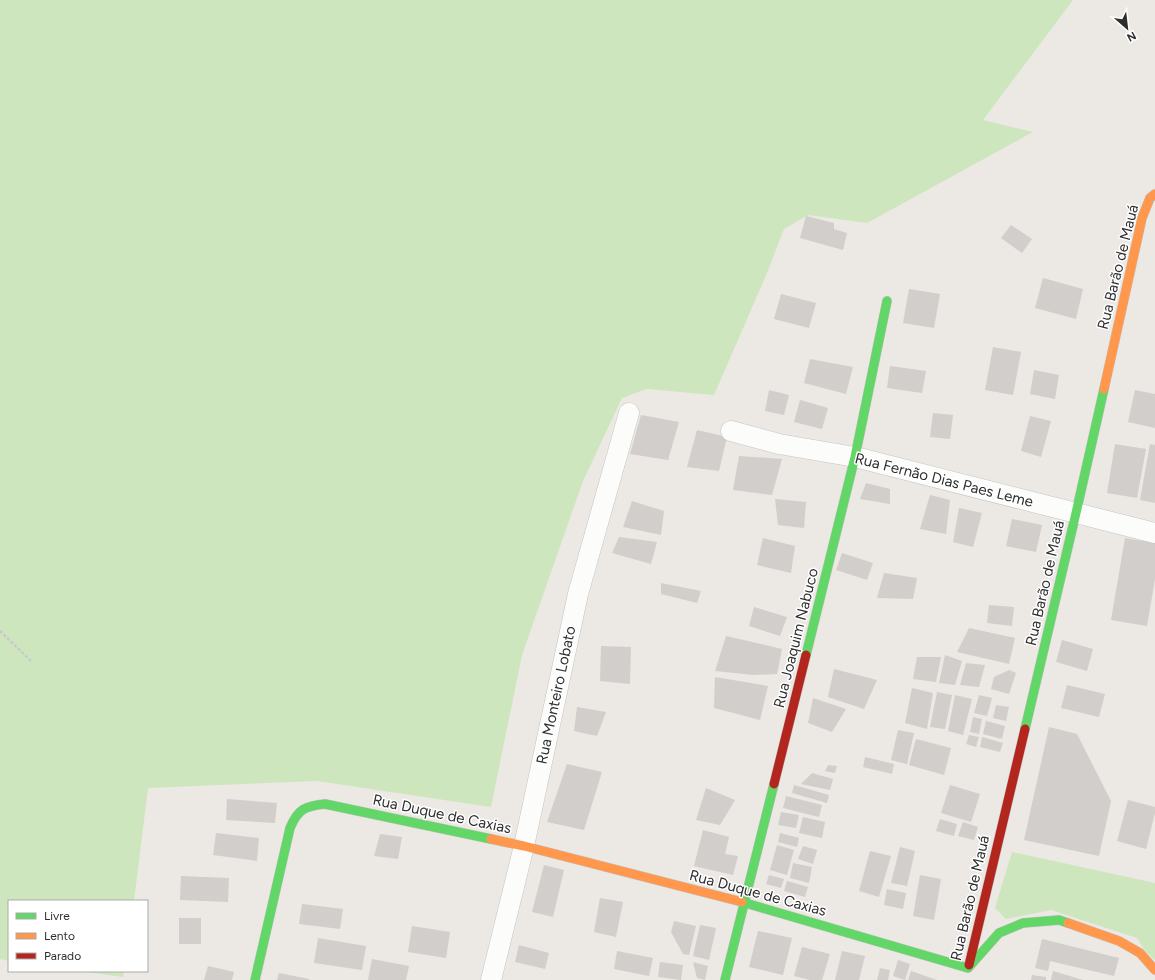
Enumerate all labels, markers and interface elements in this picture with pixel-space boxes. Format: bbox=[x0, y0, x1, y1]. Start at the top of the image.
north arrow bbox=[1107, 8, 1147, 48]
text: N bbox=[1125, 29, 1138, 44]
street label: Rua Barão de Mauá bbox=[1094, 203, 1142, 331]
street label: Rua Fernão Dias Paes Leme bbox=[853, 449, 1035, 511]
street label: Rua Barão de Mauá bbox=[1022, 519, 1068, 647]
street label: Rua Joaquim Nabuco bbox=[770, 566, 822, 710]
street label: Rua Monteiro Lobato bbox=[533, 624, 580, 766]
street label: Rua Duque de Caxias bbox=[371, 791, 513, 837]
street label: Rua Barão de Mauá bbox=[947, 834, 993, 962]
street label: Rua Duque de Caxias bbox=[688, 866, 829, 920]
legend bbox=[8, 900, 148, 972]
text: Livre bbox=[44, 909, 70, 923]
text: Lento bbox=[44, 929, 75, 943]
text: Parado bbox=[44, 949, 81, 963]

